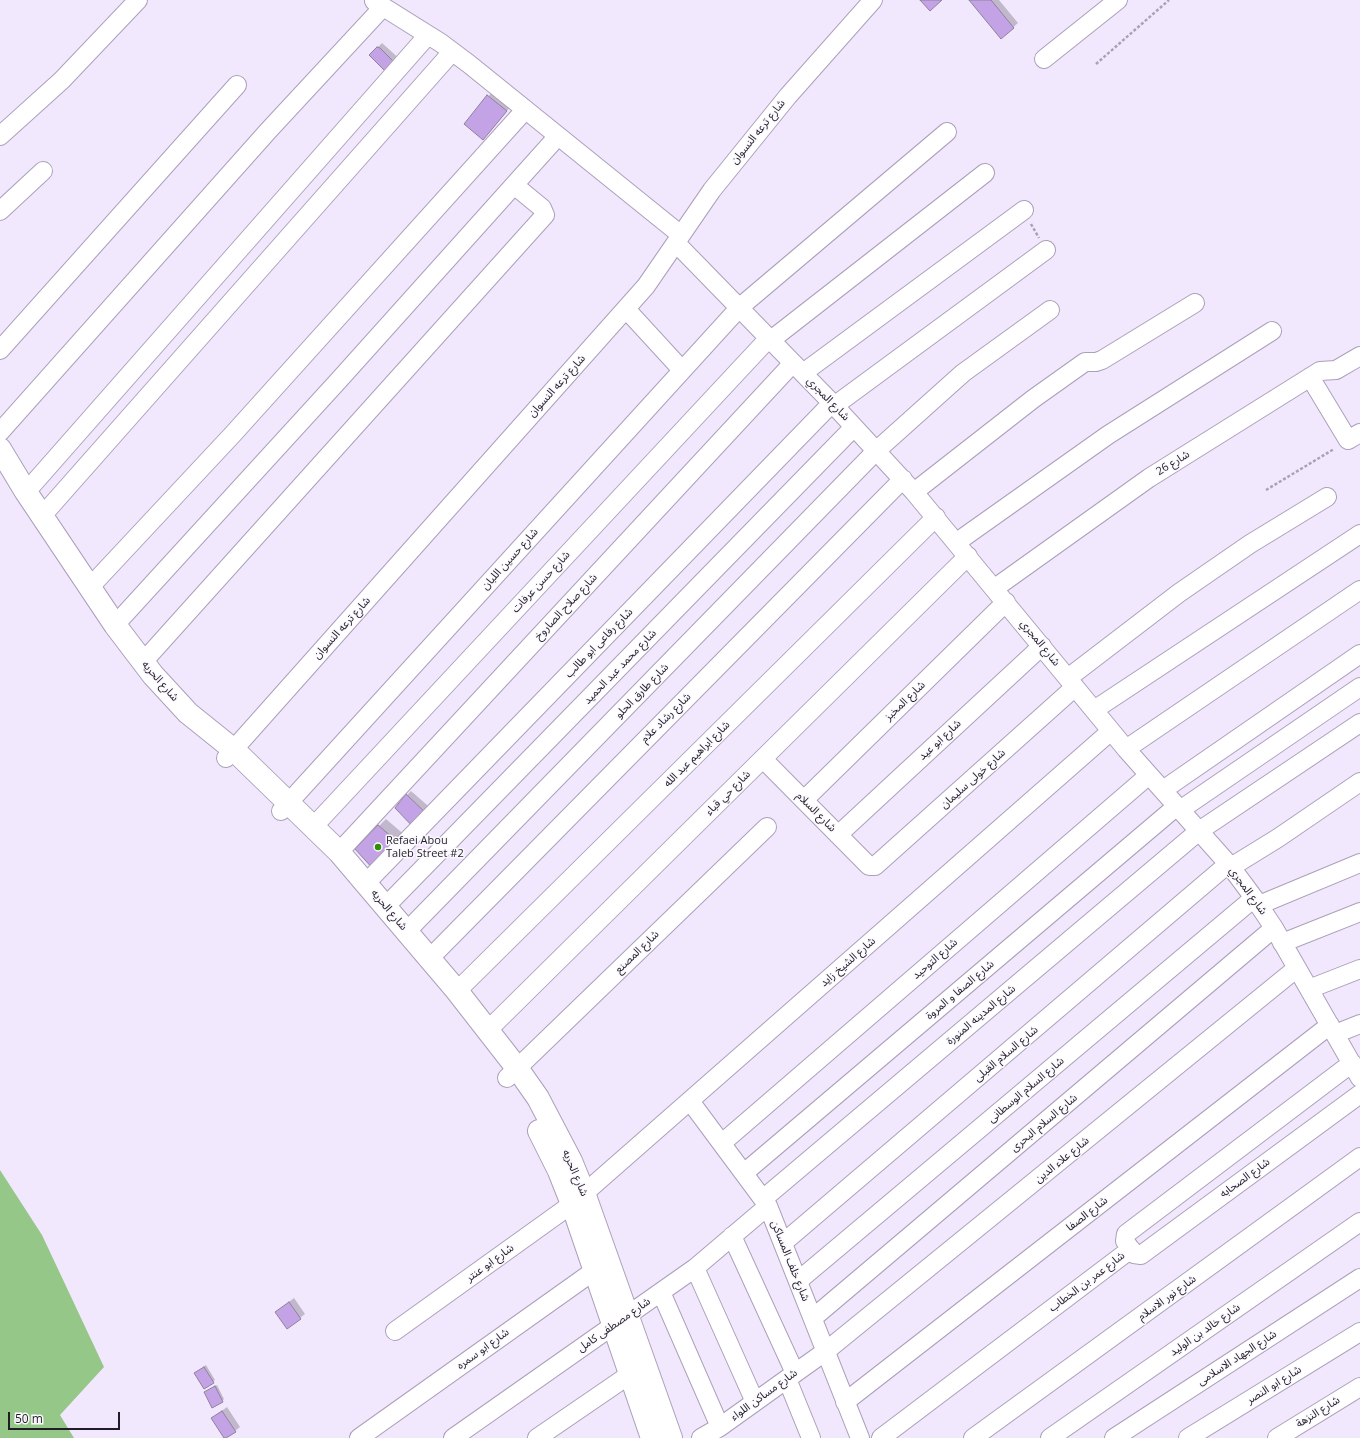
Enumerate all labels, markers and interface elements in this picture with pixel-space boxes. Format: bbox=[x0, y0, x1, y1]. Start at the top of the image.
street label: شارع ترعه النسوان bbox=[728, 97, 788, 167]
street label: شارع ترعه النسوان bbox=[526, 352, 588, 420]
street label: شارع المجري bbox=[804, 374, 852, 424]
street label: شارع 26 bbox=[1154, 448, 1192, 478]
street label: شارع حسين اللبان bbox=[479, 525, 541, 593]
street label: شارع حسن عرفات bbox=[509, 548, 573, 616]
street label: شارع صلاح الصاروخ bbox=[532, 571, 600, 643]
street label: شارع ترعه النسوان bbox=[311, 594, 373, 662]
street label: شارع رفاعى ابو طالب bbox=[562, 605, 636, 681]
street label: شارع المجري bbox=[1017, 617, 1063, 669]
street label: شارع محمد عبد الحميد bbox=[581, 627, 659, 707]
street label: شارع الحريه bbox=[139, 658, 181, 704]
street label: شارع طارق الحلو bbox=[613, 661, 671, 721]
street label: شارع المخبز bbox=[882, 678, 928, 724]
street label: شارع رشاد علام bbox=[638, 690, 694, 746]
street label: شارع ابو عيد bbox=[916, 717, 964, 763]
street label: شارع ابراهيم عبد الله bbox=[661, 718, 733, 790]
street label: شارع خولى سليمان bbox=[938, 746, 1008, 812]
street label: شارع حي قباء bbox=[703, 768, 753, 818]
street label: شارع السلام bbox=[793, 789, 839, 835]
place label: Refaei Abou Taleb Street #2 bbox=[386, 834, 464, 860]
marker: Refaei Abou Taleb Street #2 bbox=[373, 842, 383, 852]
street label: شارع المجري bbox=[1226, 865, 1270, 917]
street label: شارع الحريه bbox=[368, 887, 410, 933]
street label: شارع المصنع bbox=[612, 928, 662, 976]
street label: شارع الشيخ زايد bbox=[818, 934, 878, 990]
street label: شارع التوحيد bbox=[910, 936, 960, 982]
street label: شارع الصفا و المروة bbox=[923, 958, 997, 1022]
street label: شارع المدينه المنورة bbox=[944, 982, 1018, 1048]
street label: شارع السلام القبلى bbox=[971, 1023, 1041, 1085]
street label: شارع السلام الوسطانى bbox=[985, 1054, 1067, 1126]
street label: شارع السلام البحرى bbox=[1008, 1091, 1080, 1155]
street label: شارع علاء الدين bbox=[1032, 1134, 1092, 1186]
street label: شارع الحريه bbox=[559, 1148, 591, 1198]
street label: شارع الصحابه bbox=[1217, 1155, 1273, 1201]
street label: شارع الصفا bbox=[1064, 1194, 1110, 1234]
street label: شارع خلف المساكن bbox=[768, 1219, 812, 1303]
street label: شارع ابو عنتر bbox=[464, 1241, 516, 1285]
street label: شارع عمر بن الخطاب bbox=[1046, 1249, 1128, 1315]
street label: شارع نور الاسلام bbox=[1135, 1272, 1199, 1324]
street label: شارع مصطفى كامل bbox=[575, 1295, 653, 1355]
street label: شارع خالد بن الوليد bbox=[1167, 1301, 1243, 1359]
street label: شارع ابو سمره bbox=[454, 1326, 512, 1372]
street label: شارع الجهاد الاسلامى bbox=[1195, 1327, 1279, 1389]
street label: شارع ابو النصر bbox=[1244, 1363, 1304, 1407]
street label: شارع مساكن اللواء bbox=[728, 1366, 800, 1424]
street label: شارع النزهة bbox=[1294, 1393, 1342, 1431]
scale bar bbox=[10, 1404, 122, 1430]
text: 50 m bbox=[15, 1410, 43, 1427]

